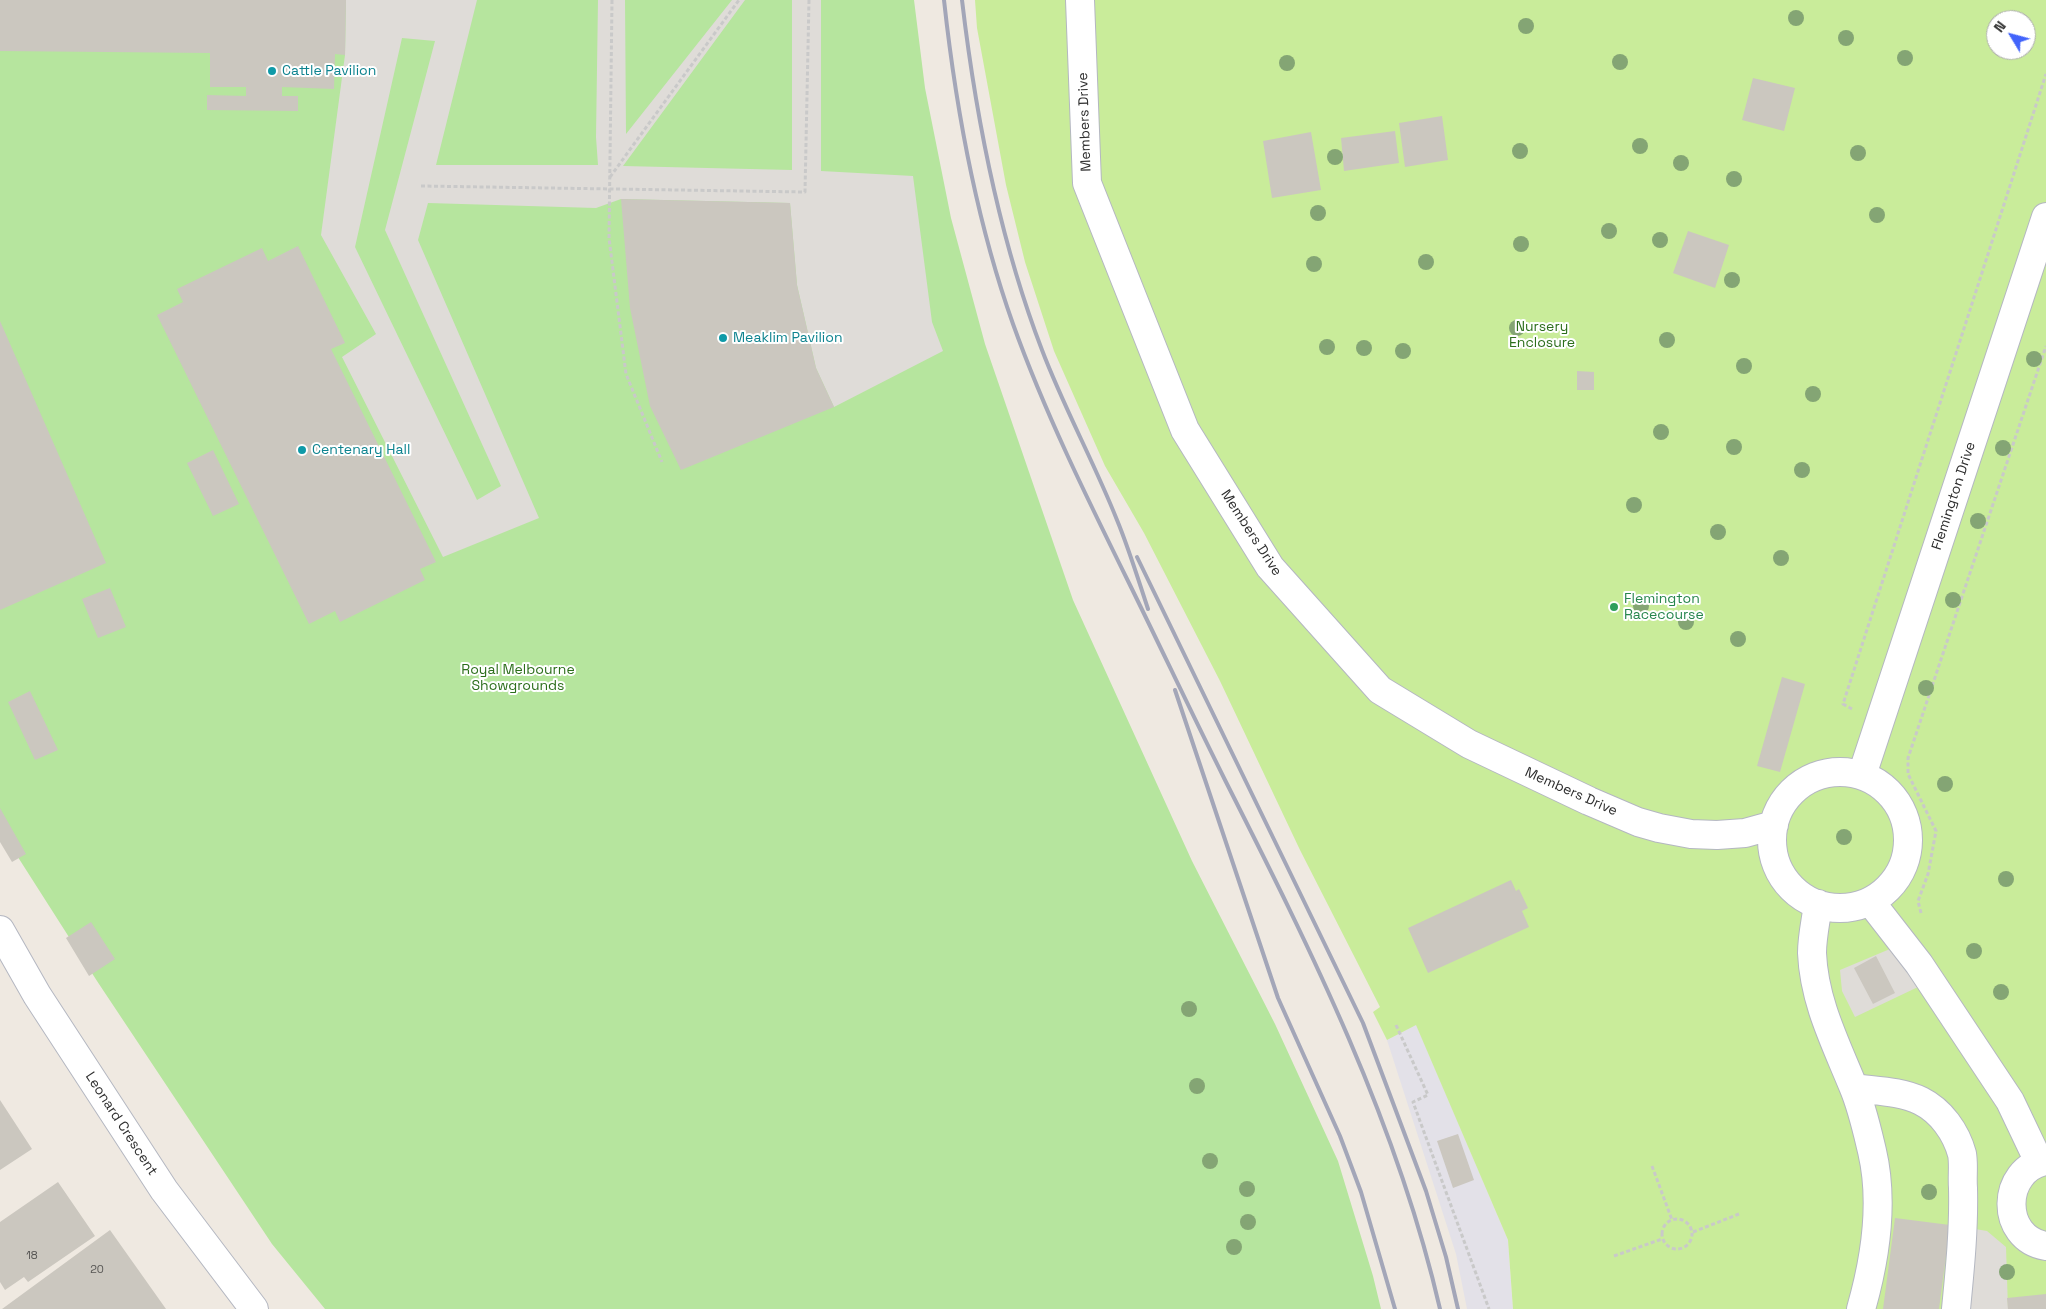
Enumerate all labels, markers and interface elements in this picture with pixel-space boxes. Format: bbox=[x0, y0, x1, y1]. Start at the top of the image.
north arrow bbox=[1986, 10, 2036, 60]
text: N bbox=[1990, 17, 2010, 36]
place label: Cattle Pavilion bbox=[282, 63, 376, 79]
marker: Cattle Pavilion bbox=[266, 65, 278, 77]
street label: Members Drive bbox=[1075, 72, 1095, 172]
park label: Nursery Enclosure bbox=[1509, 319, 1575, 352]
place label: Meaklim Pavilion bbox=[733, 330, 842, 346]
marker: Meaklim Pavilion bbox=[717, 332, 729, 344]
street label: Flemington Drive bbox=[1929, 440, 1979, 552]
place label: Centenary Hall bbox=[312, 442, 410, 458]
marker: Centenary Hall bbox=[296, 444, 308, 456]
street label: Members Drive bbox=[1217, 487, 1285, 579]
place label: Flemington Racecourse bbox=[1624, 591, 1704, 624]
marker: Flemington Racecourse bbox=[1608, 601, 1620, 613]
park label: Royal Melbourne Showgrounds bbox=[461, 662, 575, 694]
street label: Members Drive bbox=[1522, 764, 1620, 820]
street label: Leonard Crescent bbox=[81, 1069, 161, 1179]
house number: 18 bbox=[26, 1249, 38, 1263]
house number: 20 bbox=[90, 1263, 104, 1277]

